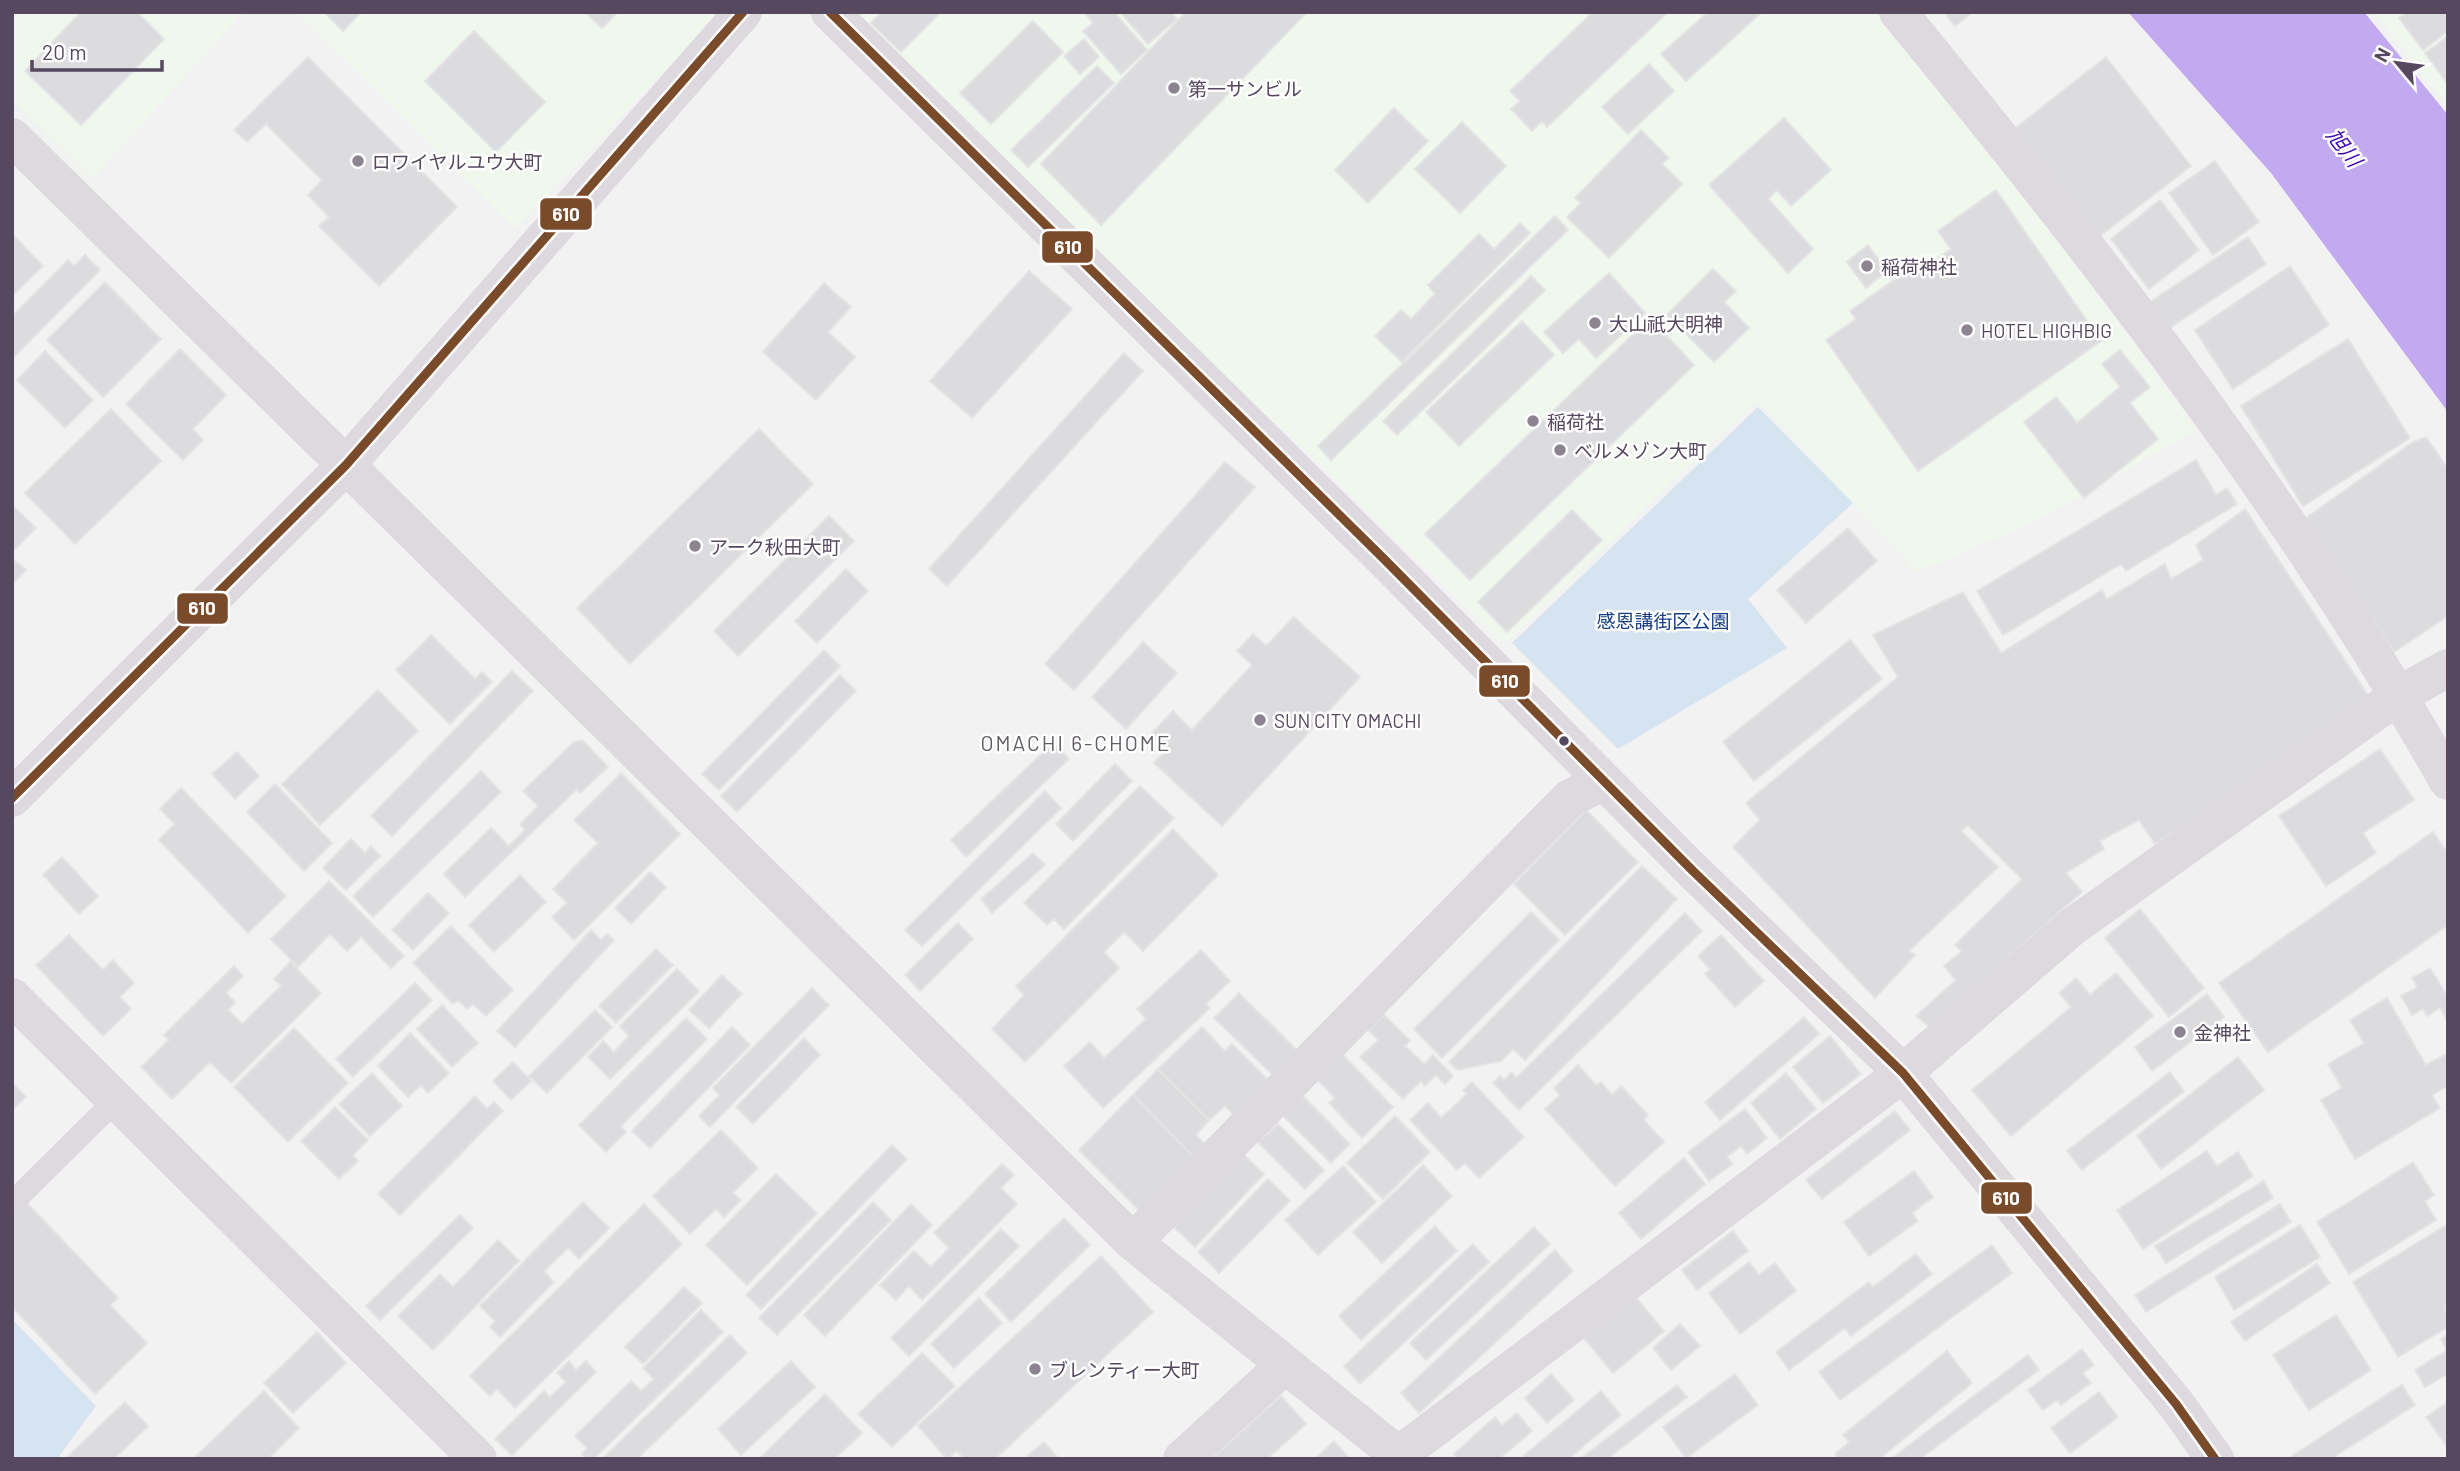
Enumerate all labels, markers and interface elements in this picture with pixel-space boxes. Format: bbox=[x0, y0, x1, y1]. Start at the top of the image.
scale bar bbox=[32, 28, 161, 72]
north arrow bbox=[2362, 28, 2432, 98]
text: 20 m bbox=[42, 39, 87, 64]
text: N bbox=[2369, 43, 2395, 66]
place label: 第一サンビル bbox=[1188, 77, 1302, 100]
marker: 第一サンビル bbox=[1166, 80, 1182, 96]
water label: 旭川 bbox=[2322, 123, 2369, 173]
place label: ロワイヤルユウ大町 bbox=[372, 150, 542, 173]
marker: ロワイヤルユウ大町 bbox=[350, 153, 366, 169]
line badge: 610 bbox=[539, 197, 593, 231]
text: 610 bbox=[552, 202, 580, 225]
line badge: 610 bbox=[1041, 230, 1094, 264]
text: 610 bbox=[1054, 235, 1082, 258]
place label: 稲荷神社 bbox=[1881, 255, 1957, 278]
marker: 稲荷神社 bbox=[1859, 258, 1875, 274]
place label: 大山祇大明神 bbox=[1609, 312, 1723, 335]
marker: 大山祇大明神 bbox=[1587, 315, 1603, 331]
place label: HOTEL HIGHBIG bbox=[1981, 319, 2112, 342]
marker: HOTEL HIGHBIG bbox=[1959, 322, 1975, 338]
place label: 稲荷社 bbox=[1547, 410, 1604, 433]
marker: 稲荷社 bbox=[1525, 413, 1541, 429]
place label: ベルメゾン大町 bbox=[1574, 439, 1707, 462]
marker: ベルメゾン大町 bbox=[1552, 442, 1568, 458]
place label: アーク秋田大町 bbox=[709, 535, 841, 558]
marker: アーク秋田大町 bbox=[687, 538, 703, 554]
line badge: 610 bbox=[176, 592, 229, 625]
text: 610 bbox=[188, 596, 216, 619]
park label: 感恩講街区公園 bbox=[1596, 609, 1730, 632]
line badge: 610 bbox=[1478, 664, 1531, 698]
text: 610 bbox=[1491, 669, 1519, 692]
place label: SUN CITY OMACHI bbox=[1274, 709, 1421, 732]
marker: SUN CITY OMACHI bbox=[1252, 712, 1268, 728]
district label: OMACHI 6-CHOME bbox=[980, 730, 1172, 755]
unlabelled marker bbox=[1557, 734, 1571, 748]
place label: 金神社 bbox=[2194, 1021, 2251, 1044]
marker: 金神社 bbox=[2172, 1024, 2188, 1040]
line badge: 610 bbox=[1980, 1181, 2033, 1215]
text: 610 bbox=[1992, 1186, 2020, 1209]
place label: ブレンティー大町 bbox=[1049, 1358, 1200, 1381]
marker: ブレンティー大町 bbox=[1027, 1361, 1043, 1377]

